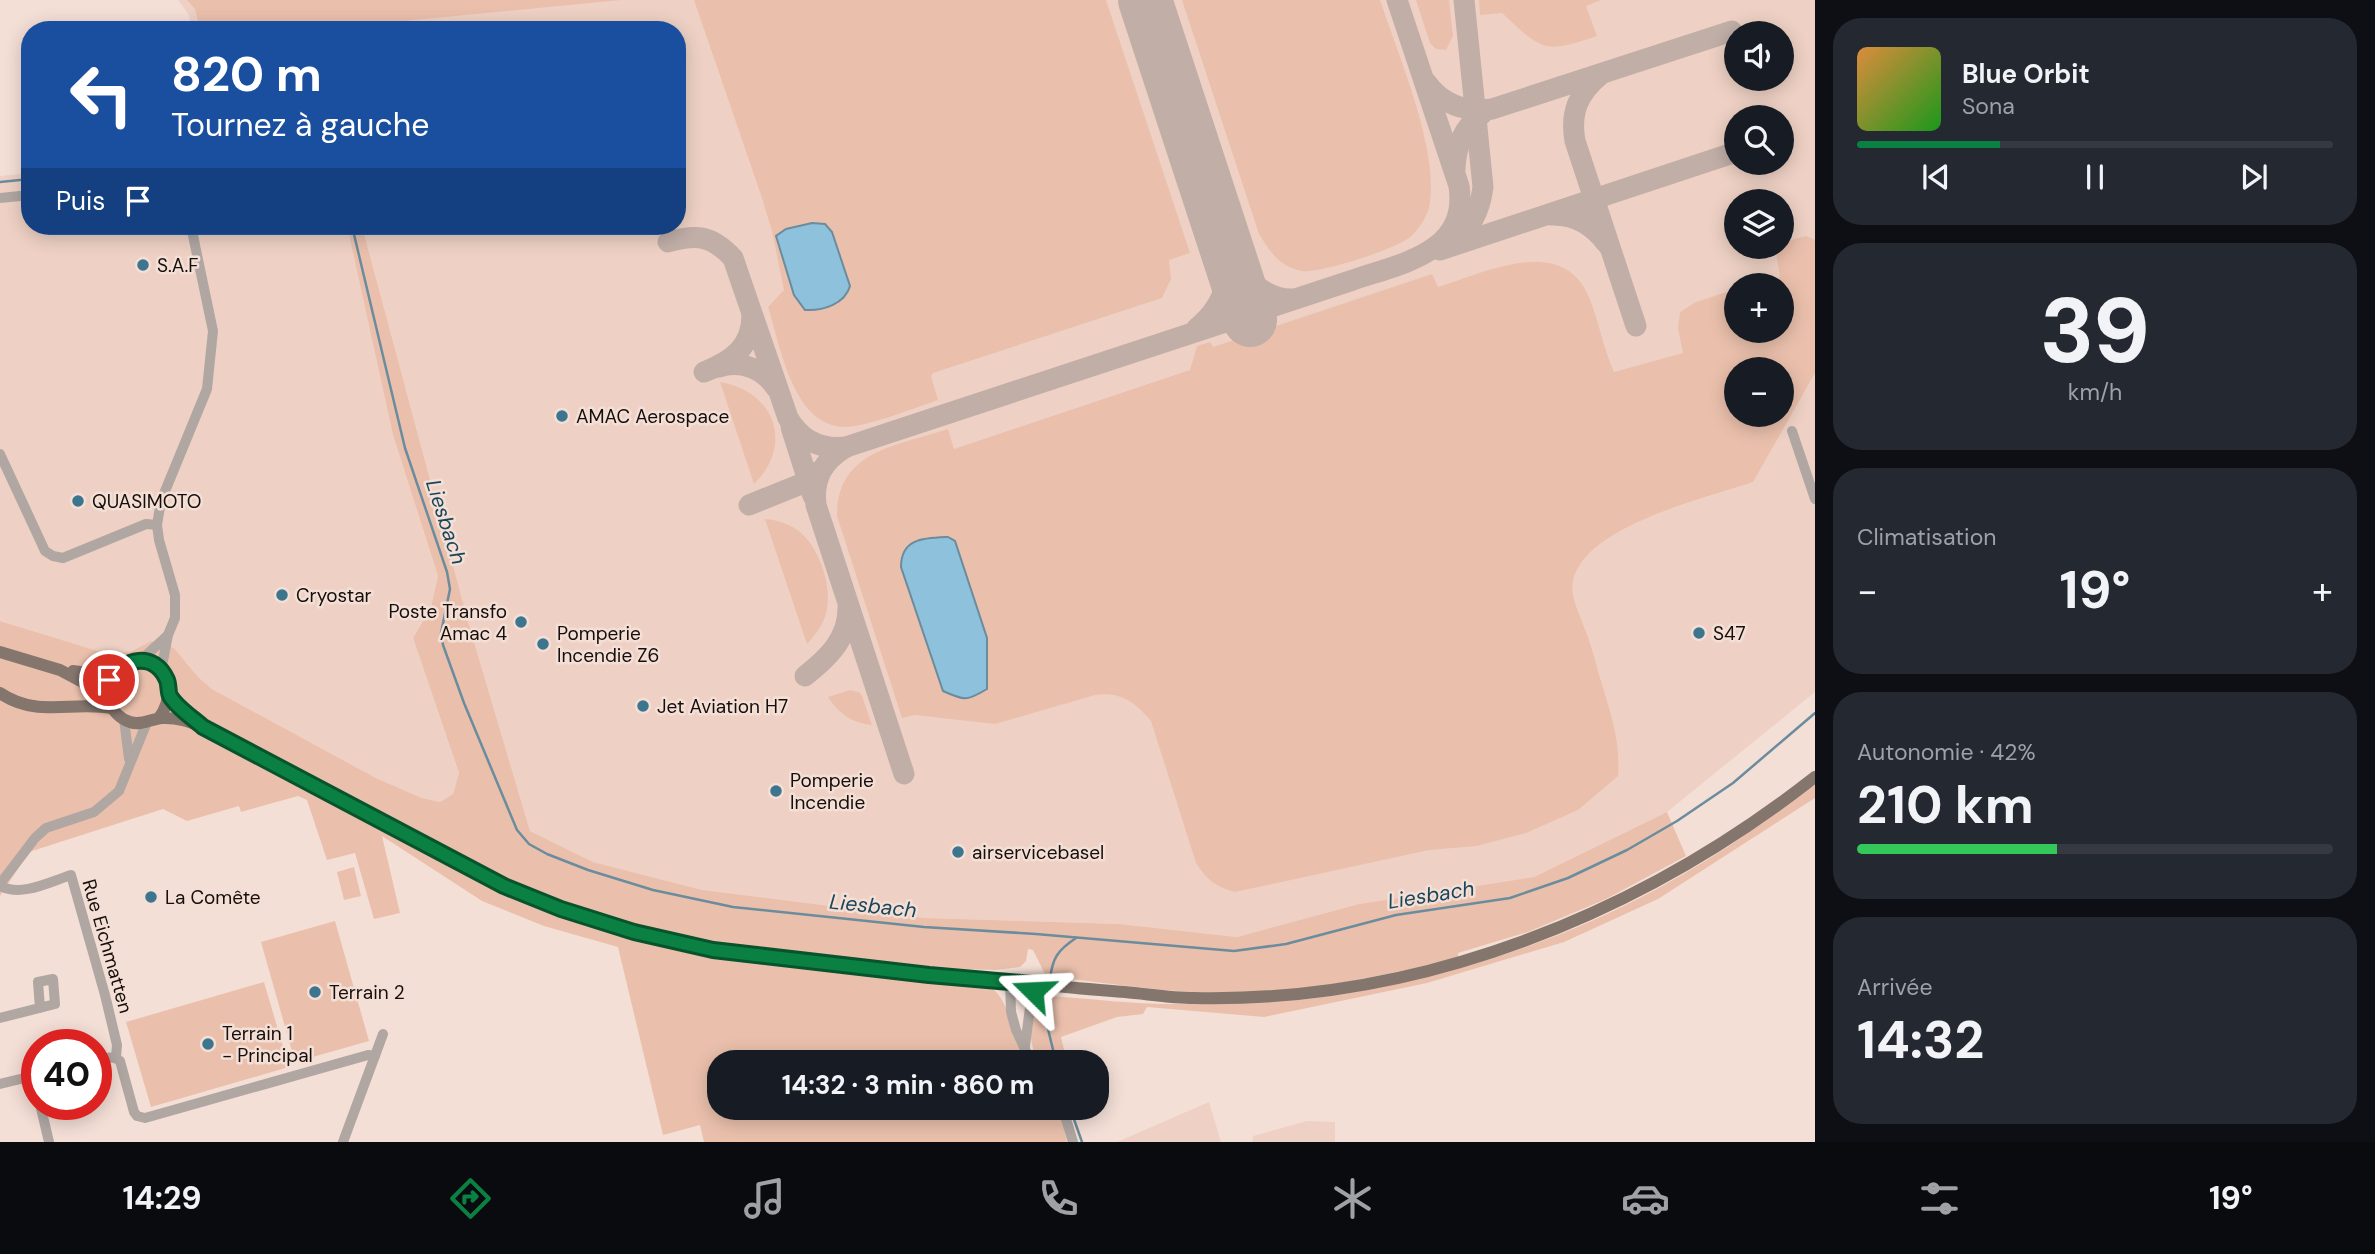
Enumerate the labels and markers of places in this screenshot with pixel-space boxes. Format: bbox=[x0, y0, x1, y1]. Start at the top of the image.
place label: S.A.F bbox=[157, 253, 198, 278]
marker: S.A.F bbox=[135, 257, 151, 273]
place label: AMAC Aerospace bbox=[576, 404, 729, 429]
marker: AMAC Aerospace bbox=[554, 408, 570, 424]
place label: QUASIMOTO bbox=[92, 489, 201, 514]
marker: QUASIMOTO bbox=[70, 493, 86, 509]
place label: Cryostar bbox=[296, 583, 372, 608]
marker: Cryostar bbox=[274, 587, 290, 603]
place label: Poste Transfo Amac 4 bbox=[388, 599, 507, 646]
marker: Poste Transfo Amac 4 bbox=[513, 614, 529, 630]
place label: Pomperie Incendie Z6 bbox=[557, 621, 659, 668]
place label: S47 bbox=[1713, 621, 1746, 646]
marker: S47 bbox=[1691, 625, 1707, 641]
marker: Pomperie Incendie Z6 bbox=[535, 636, 551, 652]
pin bbox=[79, 650, 139, 710]
place label: Jet Aviation H7 bbox=[657, 694, 788, 719]
marker: Jet Aviation H7 bbox=[635, 698, 651, 714]
place label: Pomperie Incendie bbox=[790, 768, 874, 815]
marker: Pomperie Incendie bbox=[768, 783, 784, 799]
place label: airservicebasel bbox=[972, 840, 1104, 865]
marker: airservicebasel bbox=[950, 844, 966, 860]
place label: La Comête bbox=[165, 885, 261, 910]
marker: La Comête bbox=[143, 889, 159, 905]
place label: Terrain 2 bbox=[329, 980, 405, 1005]
marker: Terrain 2 bbox=[307, 984, 323, 1000]
place label: Terrain 1 - Principal bbox=[222, 1021, 313, 1068]
marker: Terrain 1 - Principal bbox=[200, 1036, 216, 1052]

